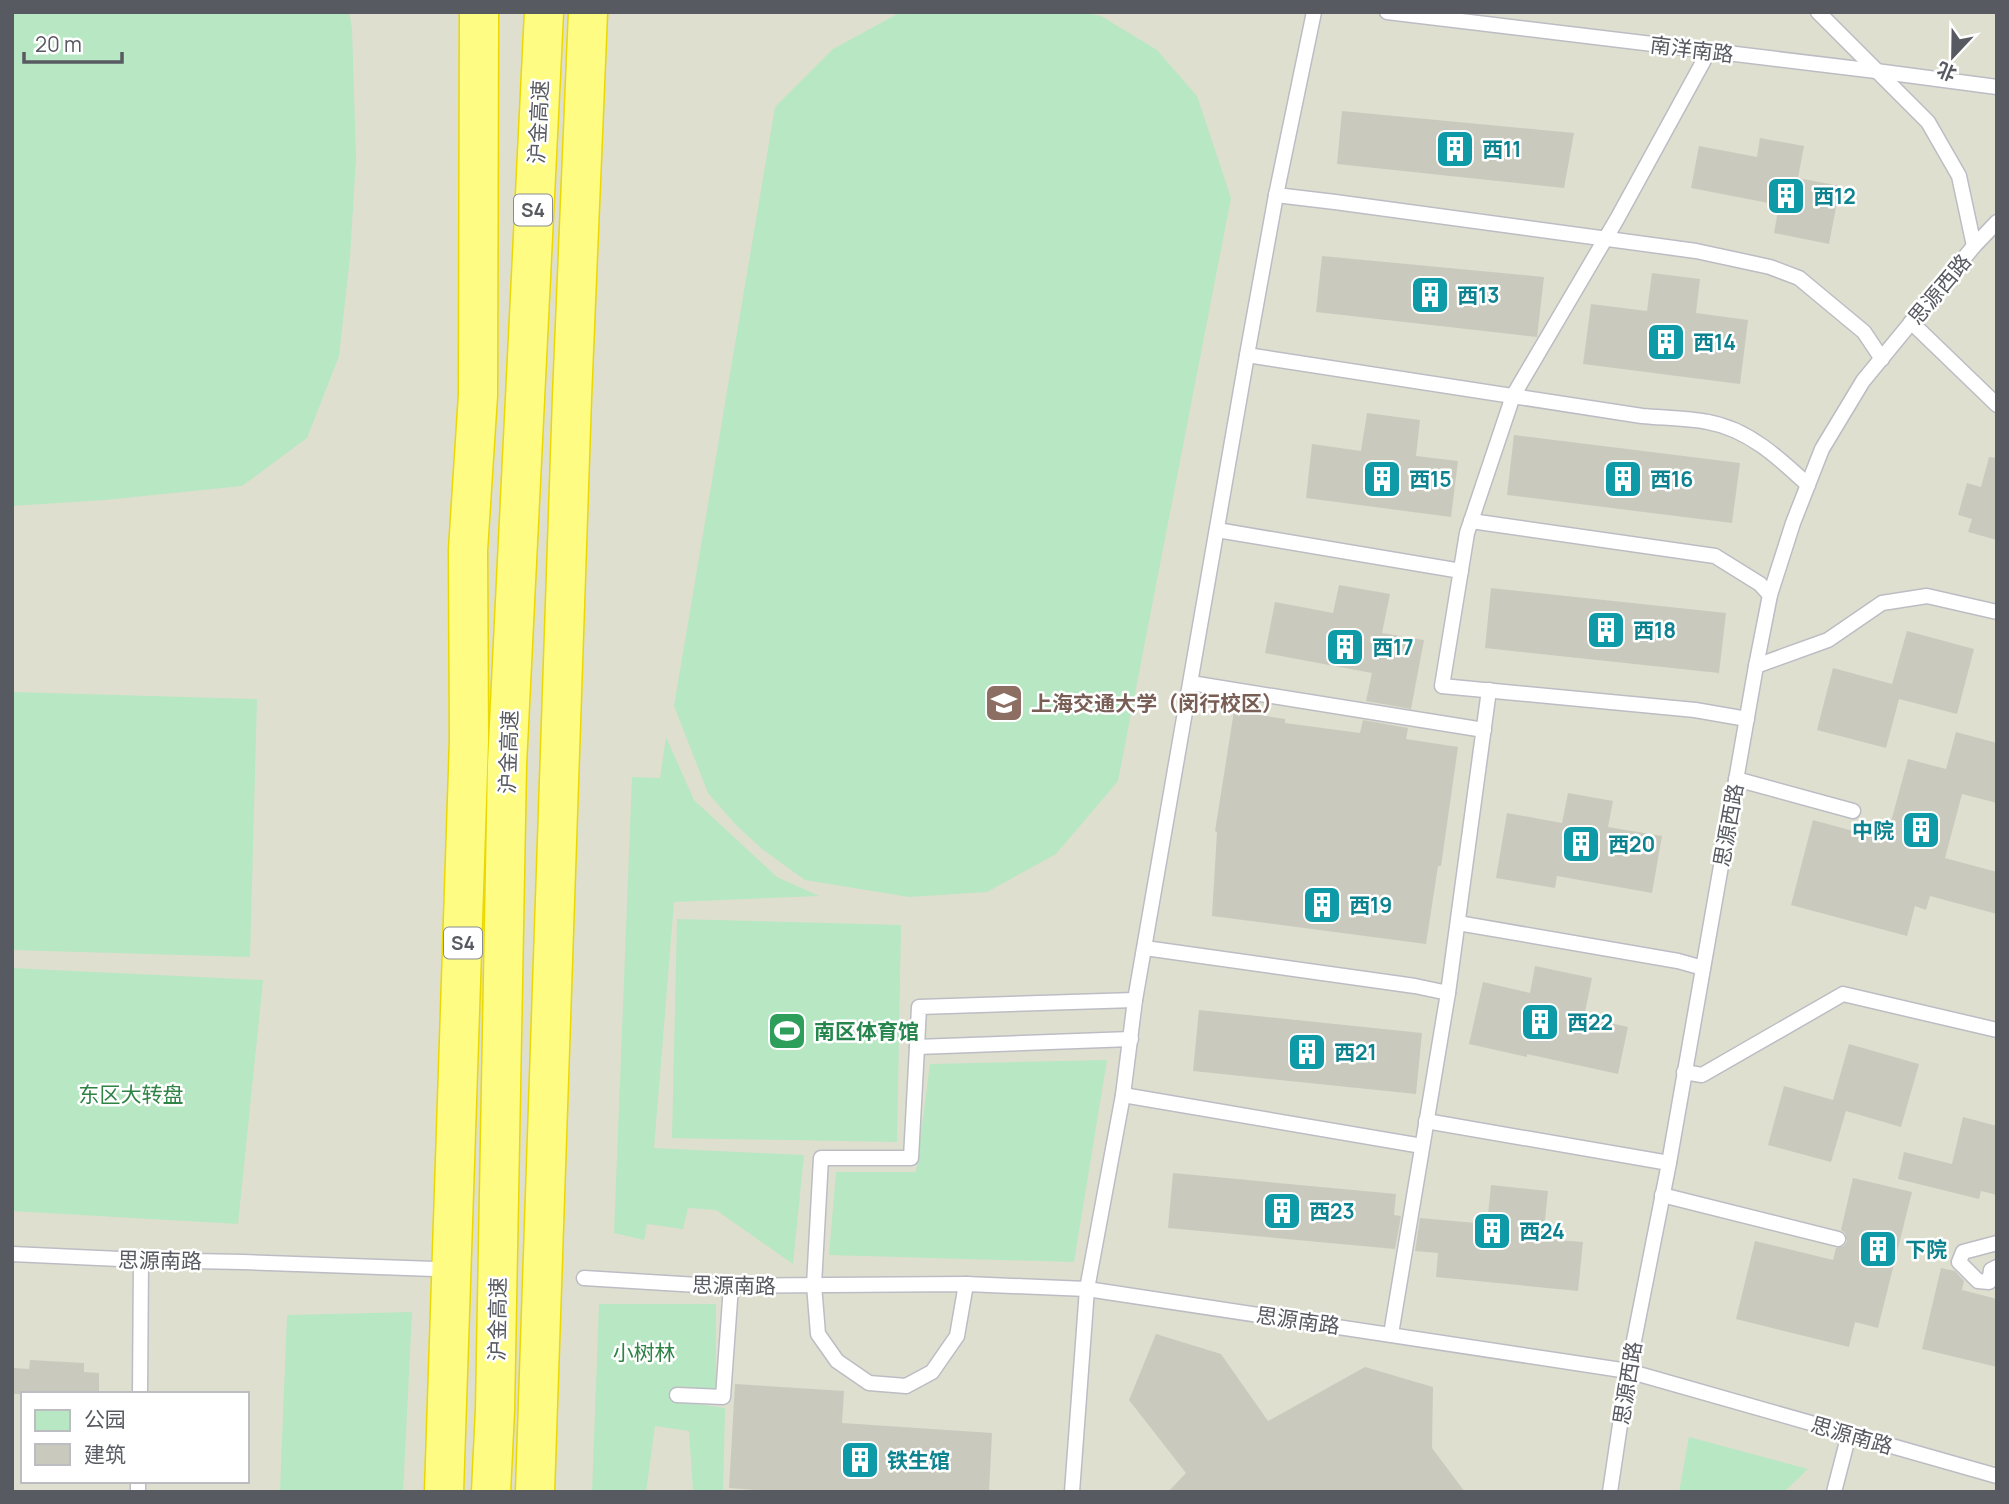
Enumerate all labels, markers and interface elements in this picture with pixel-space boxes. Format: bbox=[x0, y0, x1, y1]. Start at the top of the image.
scale bar bbox=[24, 21, 122, 65]
north arrow bbox=[1918, 21, 1988, 91]
text: 20 m bbox=[35, 30, 82, 58]
street label: 南洋南路 bbox=[1649, 30, 1735, 68]
text: 北 bbox=[1933, 56, 1960, 87]
street label: 沪金高速 bbox=[522, 79, 554, 165]
building icon: 西11 bbox=[1434, 128, 1476, 170]
place label: 西11 bbox=[1482, 135, 1521, 163]
building icon: 西12 bbox=[1765, 175, 1807, 217]
place label: 西12 bbox=[1813, 182, 1856, 210]
road number: S4 bbox=[514, 194, 552, 226]
street label: 思源西路 bbox=[1901, 248, 1977, 330]
building icon: 西13 bbox=[1409, 274, 1451, 316]
place label: 西13 bbox=[1457, 281, 1499, 309]
building icon: 西14 bbox=[1645, 321, 1687, 363]
place label: 西14 bbox=[1693, 328, 1736, 356]
building icon: 西15 bbox=[1361, 458, 1403, 500]
building icon: 西16 bbox=[1602, 458, 1644, 500]
place label: 西15 bbox=[1409, 465, 1452, 493]
place label: 西16 bbox=[1650, 465, 1693, 493]
building icon: 西18 bbox=[1585, 609, 1627, 651]
place label: 西18 bbox=[1633, 616, 1676, 644]
building icon: 西17 bbox=[1324, 626, 1366, 668]
place label: 西17 bbox=[1372, 633, 1413, 661]
school or university icon: 上海交通大学（闵行校区） bbox=[983, 682, 1025, 724]
place label: 上海交通大学（闵行校区） bbox=[1031, 689, 1283, 717]
street label: 沪金高速 bbox=[493, 710, 523, 794]
street label: 思源西路 bbox=[1707, 781, 1749, 869]
building icon: 中院 bbox=[1900, 809, 1942, 851]
place label: 中院 bbox=[1852, 816, 1894, 844]
building icon: 西20 bbox=[1560, 823, 1602, 865]
place label: 西20 bbox=[1608, 830, 1655, 858]
building icon: 西19 bbox=[1301, 884, 1343, 926]
place label: 西19 bbox=[1349, 891, 1392, 919]
road number: S4 bbox=[444, 928, 482, 959]
building icon: 西22 bbox=[1519, 1001, 1561, 1043]
place label: 西22 bbox=[1567, 1008, 1613, 1036]
sports icon: 南区体育馆 bbox=[766, 1010, 808, 1052]
place label: 南区体育馆 bbox=[814, 1017, 919, 1045]
building icon: 西21 bbox=[1286, 1031, 1328, 1073]
place label: 西21 bbox=[1334, 1038, 1377, 1066]
park label: 东区大转盘 bbox=[79, 1080, 184, 1108]
building icon: 西23 bbox=[1261, 1190, 1303, 1232]
place label: 西23 bbox=[1309, 1197, 1355, 1225]
building icon: 西24 bbox=[1471, 1210, 1513, 1252]
place label: 西24 bbox=[1519, 1217, 1565, 1245]
building icon: 下院 bbox=[1857, 1228, 1899, 1270]
place label: 下院 bbox=[1905, 1235, 1947, 1263]
street label: 思源南路 bbox=[118, 1245, 202, 1275]
street label: 思源南路 bbox=[692, 1270, 776, 1300]
street label: 沪金高速 bbox=[482, 1277, 512, 1361]
street label: 思源南路 bbox=[1254, 1300, 1342, 1340]
park label: 小树林 bbox=[613, 1338, 676, 1366]
street label: 思源西路 bbox=[1607, 1339, 1647, 1427]
legend bbox=[21, 1392, 248, 1483]
text: 公园 bbox=[84, 1405, 126, 1433]
street label: 思源南路 bbox=[1808, 1410, 1896, 1460]
building icon: 铁生馆 bbox=[839, 1439, 881, 1481]
text: 建筑 bbox=[84, 1440, 126, 1468]
place label: 铁生馆 bbox=[887, 1446, 950, 1474]

